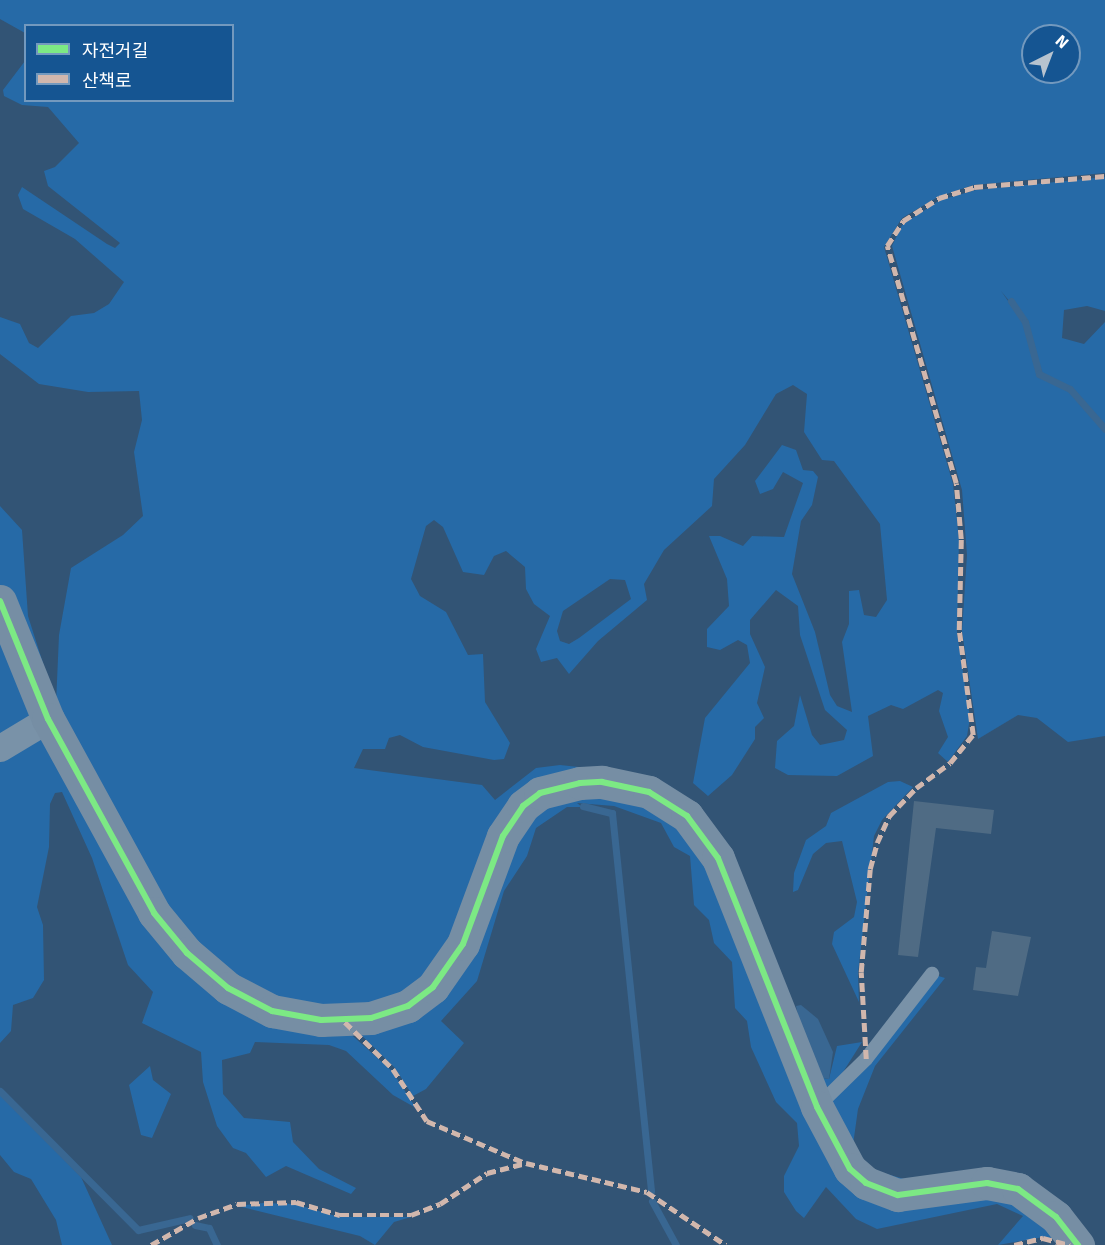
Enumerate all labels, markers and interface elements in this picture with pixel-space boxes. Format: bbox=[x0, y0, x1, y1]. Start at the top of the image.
legend bbox=[24, 24, 234, 102]
north arrow bbox=[1021, 24, 1081, 84]
text: N bbox=[1051, 31, 1073, 53]
text: 자전거길 bbox=[82, 40, 148, 62]
text: 산책로 bbox=[82, 70, 132, 92]

